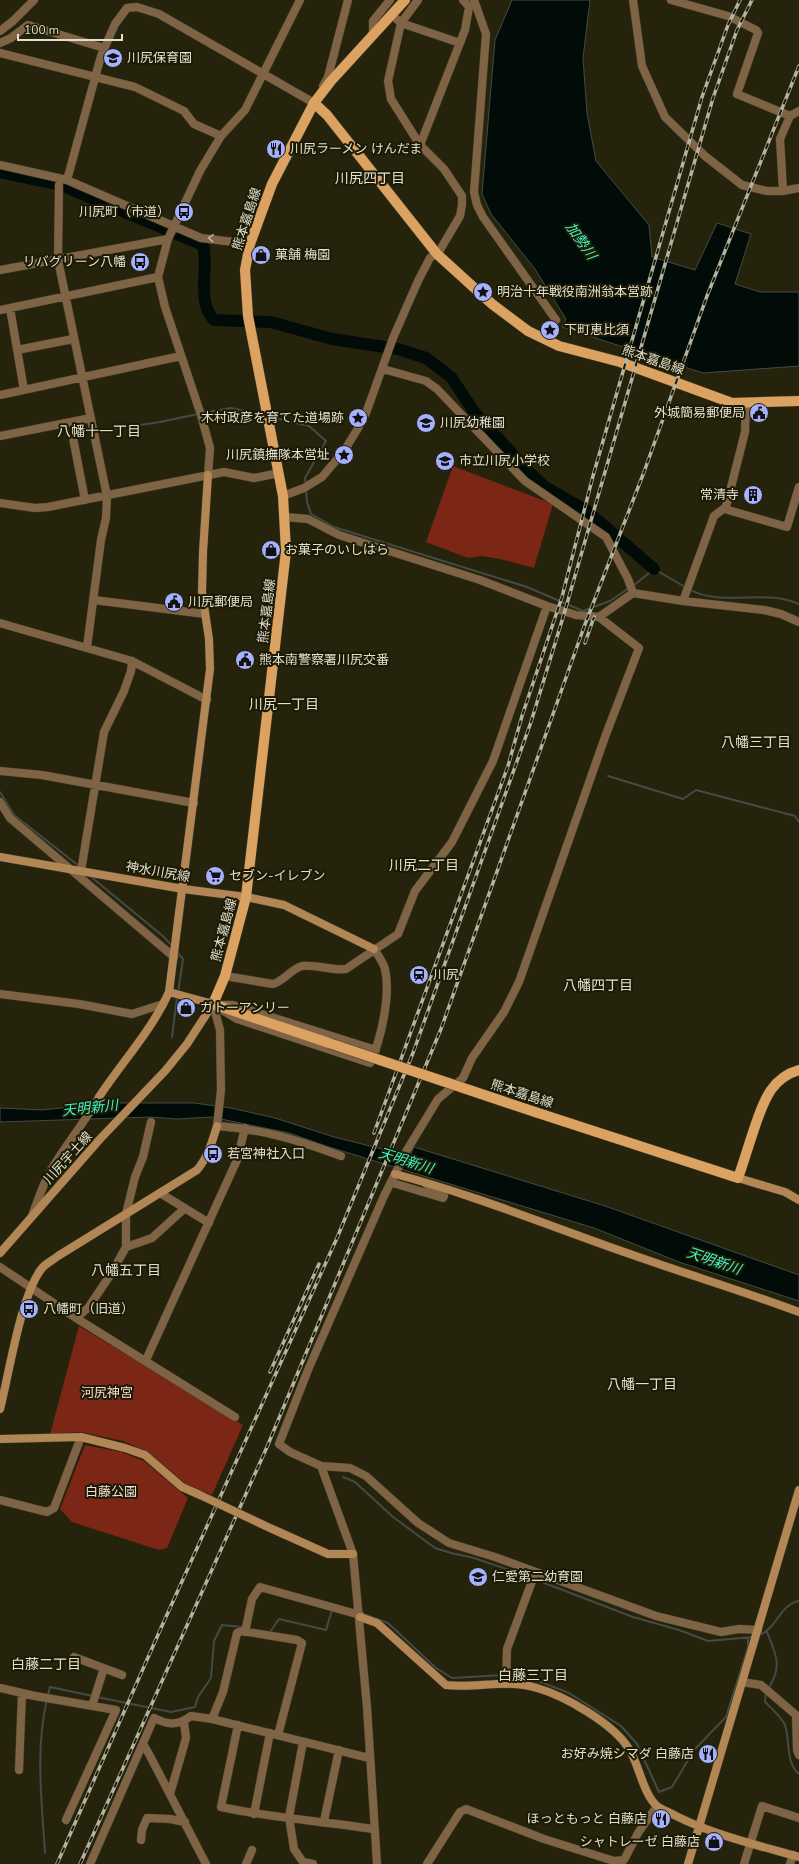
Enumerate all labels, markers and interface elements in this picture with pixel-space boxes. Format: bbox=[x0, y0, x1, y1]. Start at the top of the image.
scale bar bbox=[18, 16, 122, 42]
text: 100 m bbox=[24, 22, 59, 38]
school or university icon: 川尻保育園 bbox=[102, 47, 124, 69]
place label: 川尻保育園 bbox=[127, 49, 192, 67]
restaurant icon: 川尻ラーメン けんだま bbox=[265, 138, 287, 160]
place label: 川尻ラーメン けんだま bbox=[290, 140, 423, 158]
district label: 川尻四丁目 bbox=[335, 169, 405, 188]
street label: 熊本嘉島線 bbox=[228, 185, 266, 253]
bus stop icon: 川尻町（市道） bbox=[173, 201, 195, 223]
place label: 川尻町（市道） bbox=[79, 203, 170, 221]
water label: 加勢川 bbox=[561, 218, 602, 265]
one-way arrow bbox=[208, 234, 214, 243]
shop icon: 菓舗 梅園 bbox=[250, 244, 272, 266]
place label: 菓舗 梅園 bbox=[275, 246, 330, 264]
bus stop icon: リバグリーン八幡 bbox=[129, 251, 151, 273]
place label: リバグリーン八幡 bbox=[23, 253, 126, 271]
place icon: 明治十年戦役南洲翁本営跡 bbox=[472, 281, 494, 303]
place label: 明治十年戦役南洲翁本営跡 bbox=[497, 283, 653, 301]
place icon: 下町恵比須 bbox=[539, 319, 561, 341]
place label: 下町恵比須 bbox=[564, 321, 629, 339]
street label: 熊本嘉島線 bbox=[619, 341, 687, 379]
public building icon: 外城簡易郵便局 bbox=[748, 402, 770, 424]
place label: 外城簡易郵便局 bbox=[654, 404, 745, 422]
place icon: 木村政彦を育てた道場跡 bbox=[347, 407, 369, 429]
place label: 木村政彦を育てた道場跡 bbox=[201, 409, 344, 427]
school or university icon: 川尻幼稚園 bbox=[415, 412, 437, 434]
place label: 川尻幼稚園 bbox=[440, 414, 505, 432]
district label: 八幡十一丁目 bbox=[57, 422, 141, 441]
place icon: 川尻鎮撫隊本営址 bbox=[333, 444, 355, 466]
place label: 川尻鎮撫隊本営址 bbox=[226, 446, 330, 464]
school or university icon: 市立川尻小学校 bbox=[434, 450, 456, 472]
place label: 市立川尻小学校 bbox=[459, 452, 550, 470]
building icon: 常清寺 bbox=[742, 484, 764, 506]
place label: 常清寺 bbox=[700, 486, 739, 504]
shop icon: お菓子のいしはら bbox=[260, 539, 282, 561]
place label: お菓子のいしはら bbox=[285, 541, 389, 559]
street label: 熊本嘉島線 bbox=[254, 578, 280, 644]
public building icon: 川尻郵便局 bbox=[163, 591, 185, 613]
place label: 川尻郵便局 bbox=[188, 593, 253, 611]
public building icon: 熊本南警察署川尻交番 bbox=[234, 649, 256, 671]
place label: 熊本南警察署川尻交番 bbox=[259, 651, 389, 669]
district label: 川尻一丁目 bbox=[249, 695, 319, 714]
district label: 八幡三丁目 bbox=[721, 733, 791, 752]
district label: 川尻二丁目 bbox=[389, 856, 459, 875]
street label: 神水川尻線 bbox=[124, 857, 192, 887]
supermarket icon: セブン-イレブン bbox=[204, 865, 226, 887]
place label: セブン-イレブン bbox=[229, 867, 326, 885]
street label: 熊本嘉島線 bbox=[207, 896, 241, 964]
station icon: 川尻 bbox=[408, 964, 430, 986]
place label: 川尻 bbox=[433, 966, 459, 984]
district label: 八幡四丁目 bbox=[563, 976, 633, 995]
shop icon: ガトーアンリー bbox=[175, 997, 197, 1019]
place label: ガトーアンリー bbox=[200, 999, 290, 1017]
street label: 熊本嘉島線 bbox=[488, 1075, 556, 1113]
water label: 天明新川 bbox=[61, 1095, 121, 1120]
street label: 川尻宇土線 bbox=[40, 1128, 96, 1188]
bus stop icon: 若宮神社入口 bbox=[202, 1143, 224, 1165]
water label: 天明新川 bbox=[376, 1144, 437, 1179]
place label: 若宮神社入口 bbox=[227, 1145, 305, 1163]
water label: 天明新川 bbox=[684, 1243, 745, 1280]
district label: 八幡五丁目 bbox=[91, 1261, 161, 1280]
bus stop icon: 八幡町（旧道） bbox=[18, 1298, 40, 1320]
place label: 八幡町（旧道） bbox=[43, 1300, 134, 1318]
district label: 八幡一丁目 bbox=[607, 1375, 677, 1394]
park label: 河尻神宮 bbox=[81, 1384, 133, 1402]
park label: 白藤公園 bbox=[85, 1483, 137, 1501]
school or university icon: 仁愛第二幼育園 bbox=[467, 1566, 489, 1588]
place label: 仁愛第二幼育園 bbox=[492, 1568, 583, 1586]
district label: 白藤二丁目 bbox=[11, 1655, 81, 1674]
district label: 白藤三丁目 bbox=[498, 1666, 568, 1685]
restaurant icon: お好み焼シマダ 白藤店 bbox=[697, 1743, 719, 1765]
place label: お好み焼シマダ 白藤店 bbox=[561, 1745, 694, 1763]
restaurant icon: ほっともっと 白藤店 bbox=[650, 1808, 672, 1830]
place label: ほっともっと 白藤店 bbox=[527, 1810, 647, 1828]
shop icon: シャトレーゼ 白藤店 bbox=[703, 1831, 725, 1853]
place label: シャトレーゼ 白藤店 bbox=[580, 1833, 700, 1851]

